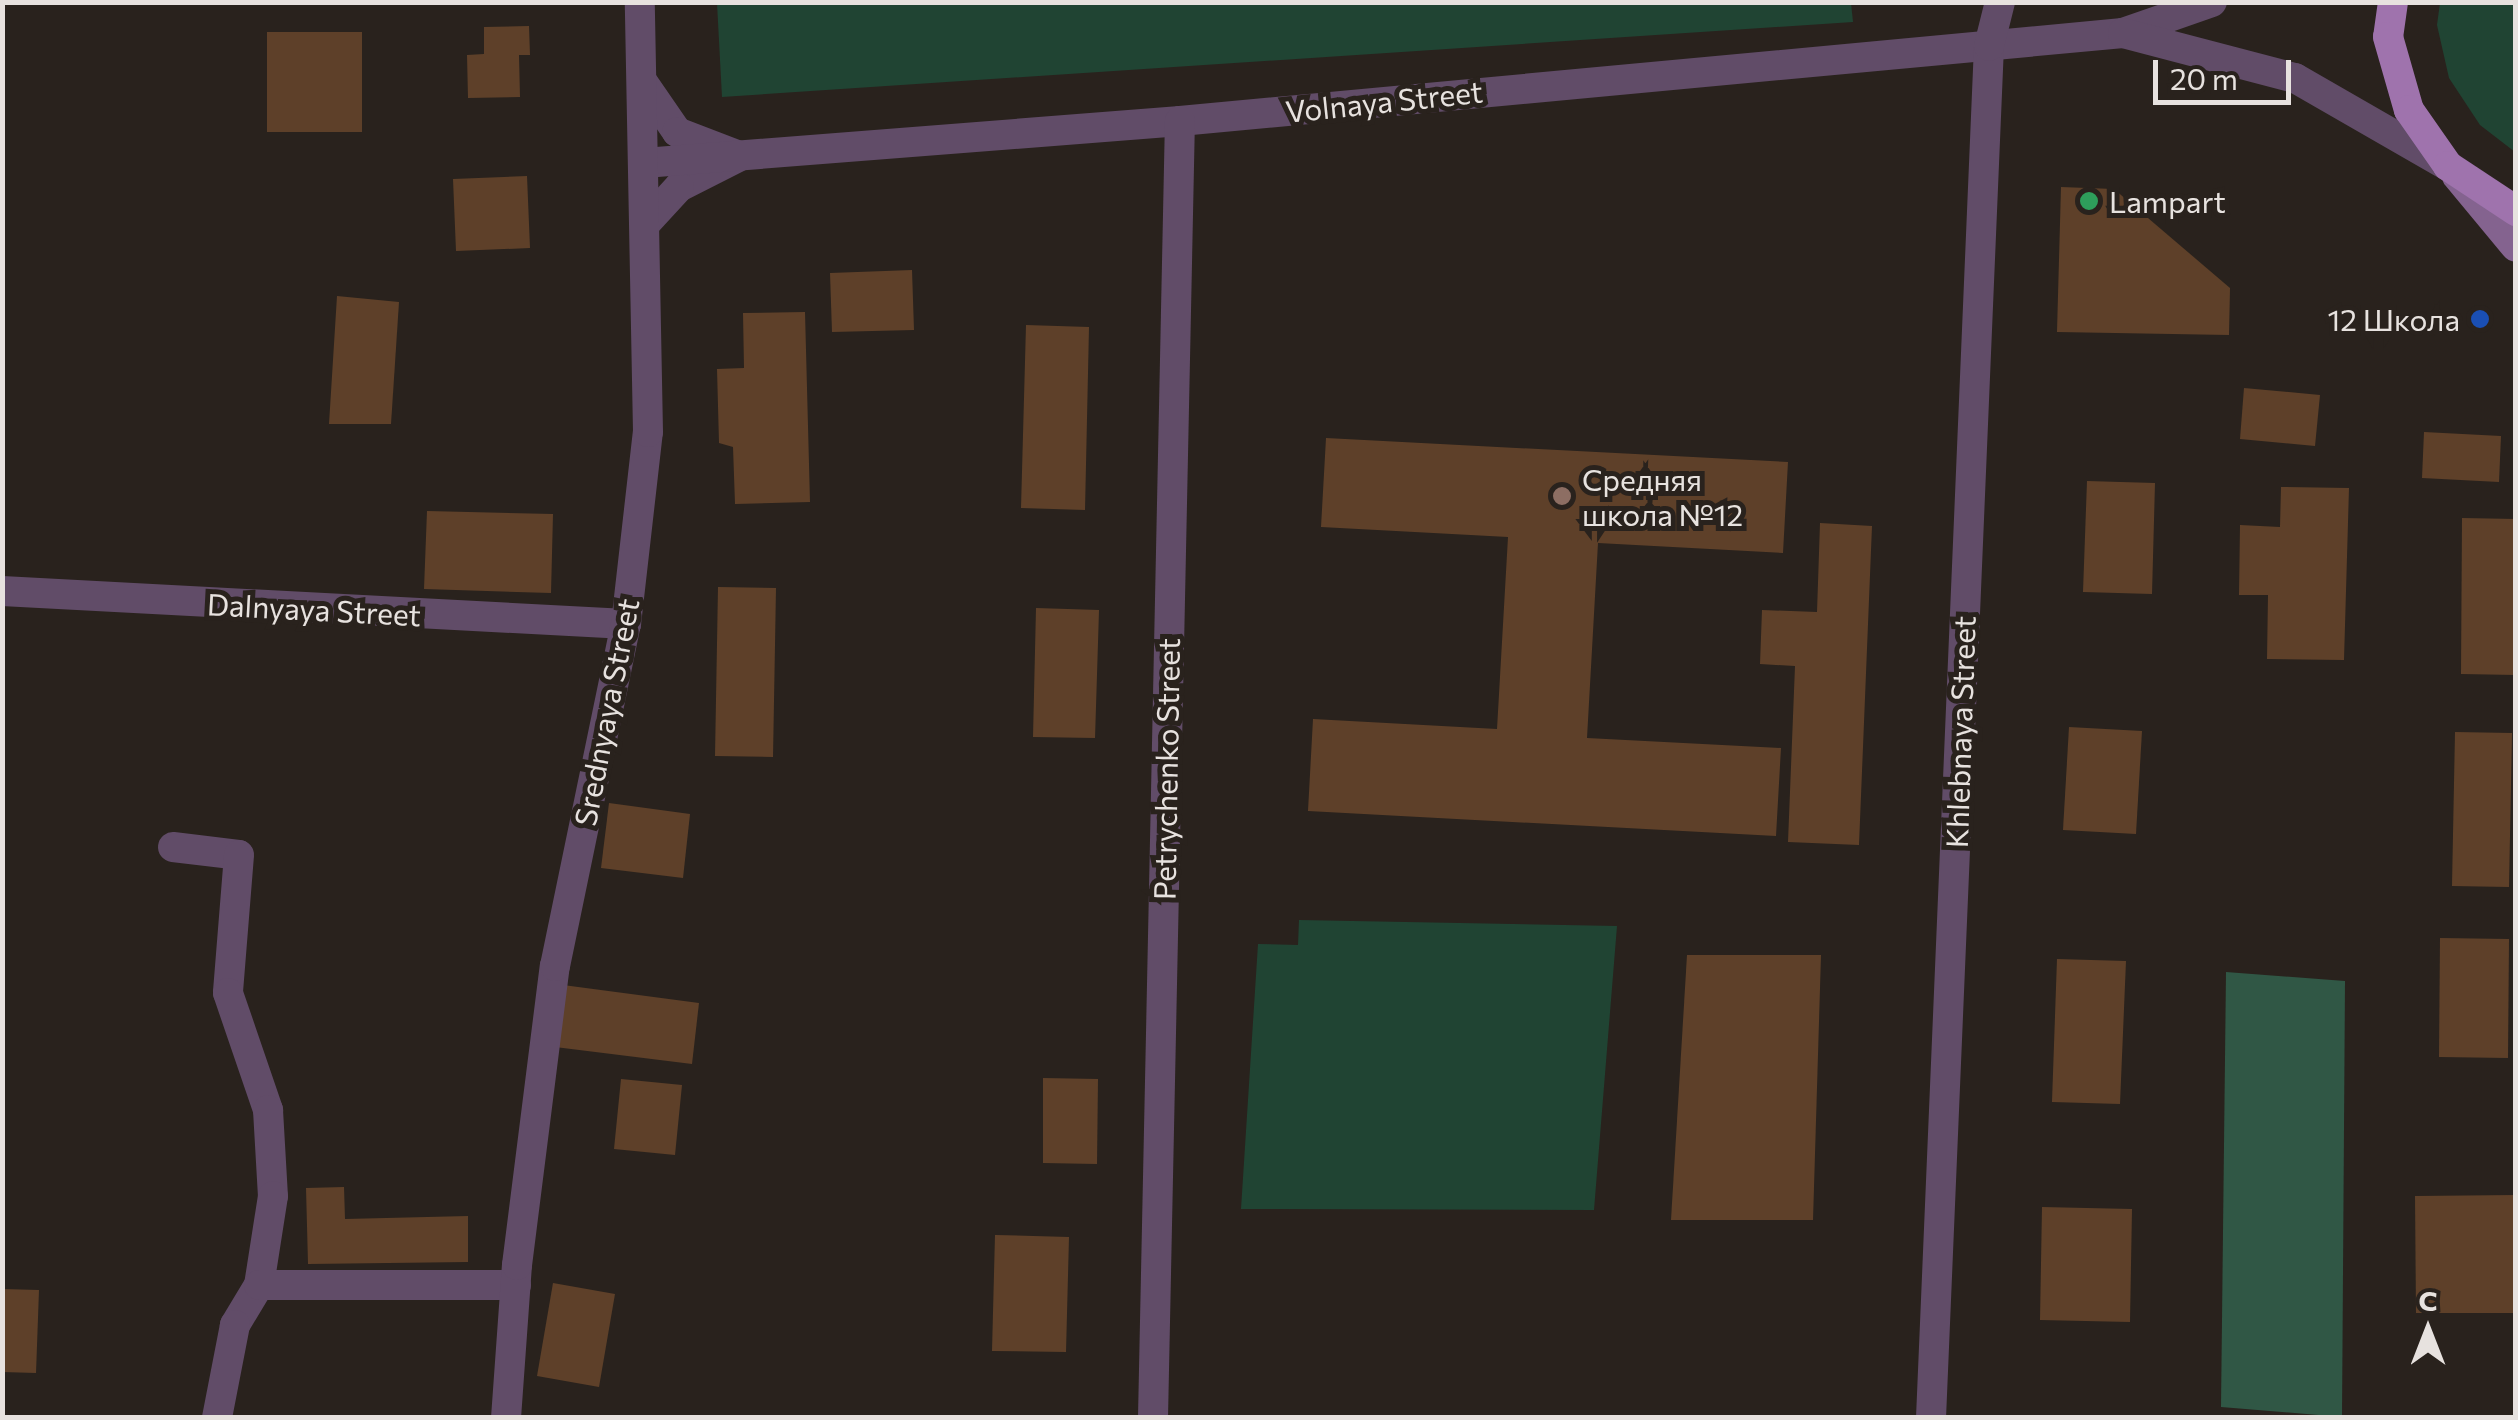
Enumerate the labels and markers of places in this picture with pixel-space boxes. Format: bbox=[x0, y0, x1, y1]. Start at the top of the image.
place label: Lampart bbox=[2109, 183, 2226, 219]
marker: Lampart bbox=[2078, 190, 2100, 212]
place label: 12 Школа bbox=[2327, 301, 2460, 337]
marker: 12 Школа bbox=[2469, 308, 2491, 330]
place label: Средняя школа №12 bbox=[1582, 461, 1743, 532]
marker: Средняя школа №12 bbox=[1551, 485, 1573, 507]

